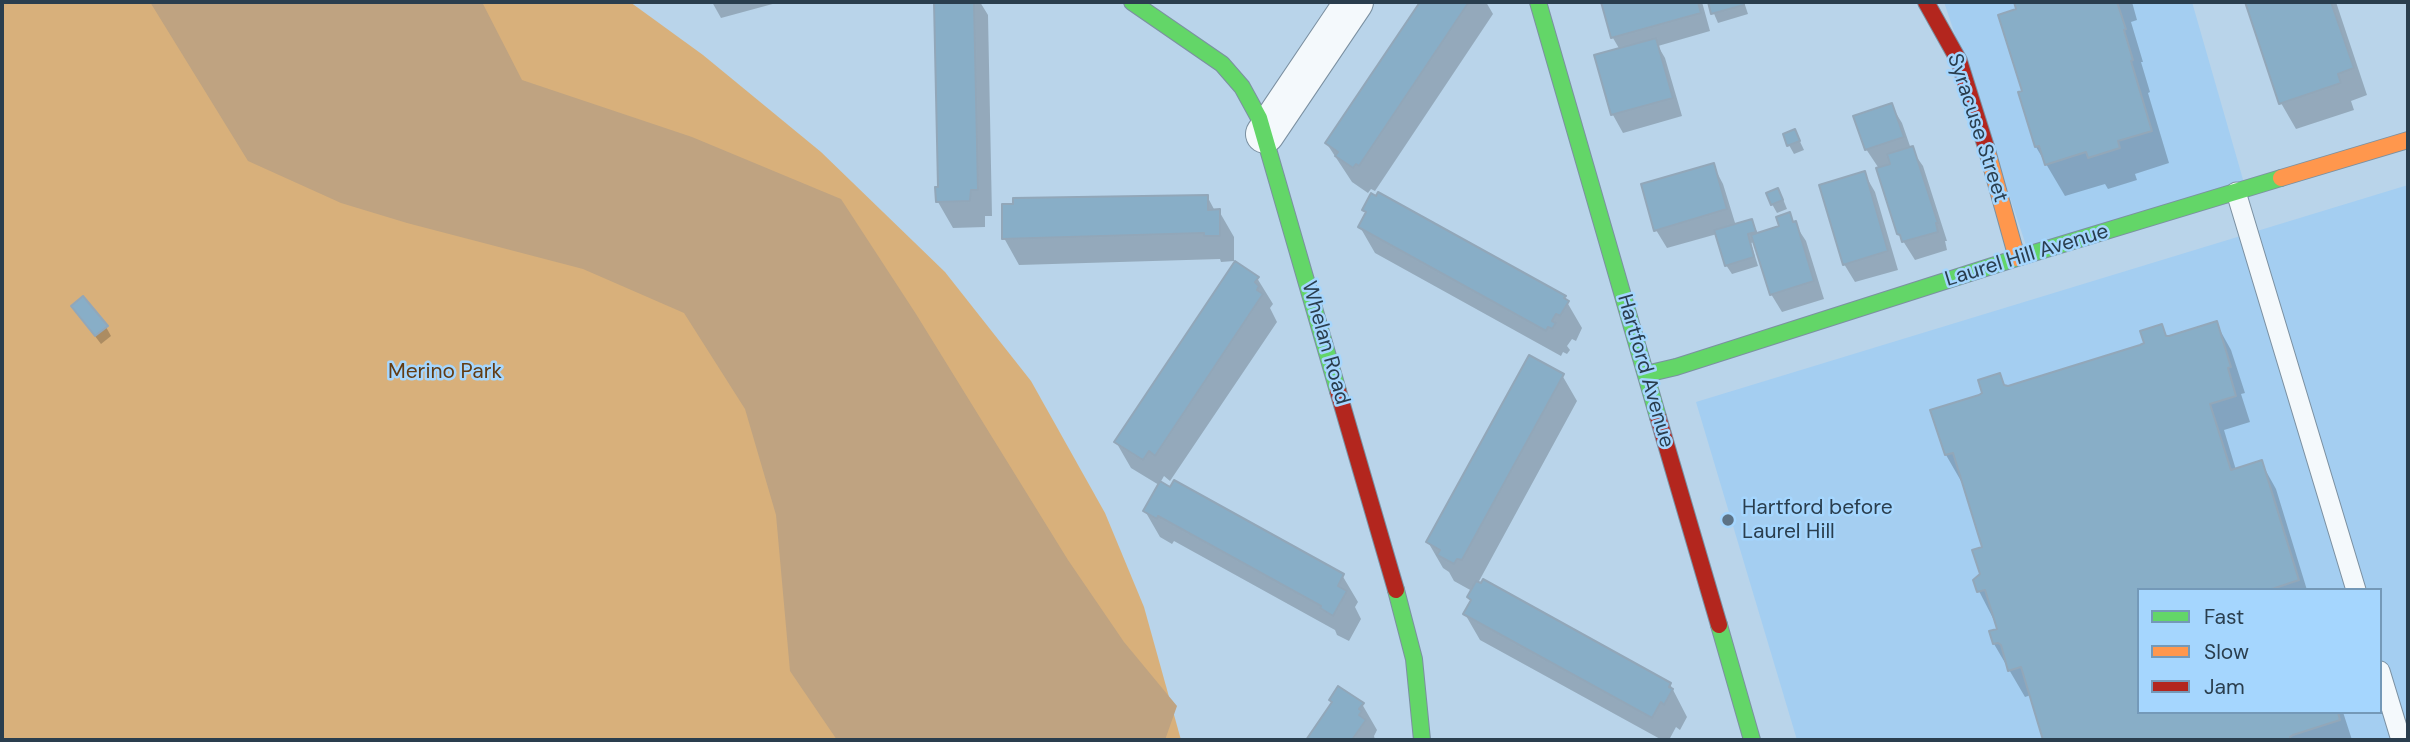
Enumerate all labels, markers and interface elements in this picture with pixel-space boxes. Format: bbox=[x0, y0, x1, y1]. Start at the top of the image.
street label: Syracuse Street bbox=[1941, 51, 2013, 205]
street label: Laurel Hill Avenue bbox=[1942, 219, 2112, 293]
street label: Whelan Road bbox=[1295, 279, 1355, 407]
street label: Hartford Avenue bbox=[1611, 291, 1679, 451]
park label: Merino Park bbox=[388, 359, 502, 385]
place label: Hartford before Laurel Hill bbox=[1742, 495, 1893, 545]
marker: Hartford before Laurel Hill bbox=[1720, 512, 1736, 528]
legend bbox=[2137, 588, 2382, 714]
text: Fast bbox=[2204, 603, 2244, 631]
text: Slow bbox=[2204, 638, 2249, 666]
text: Jam bbox=[2204, 673, 2245, 701]

